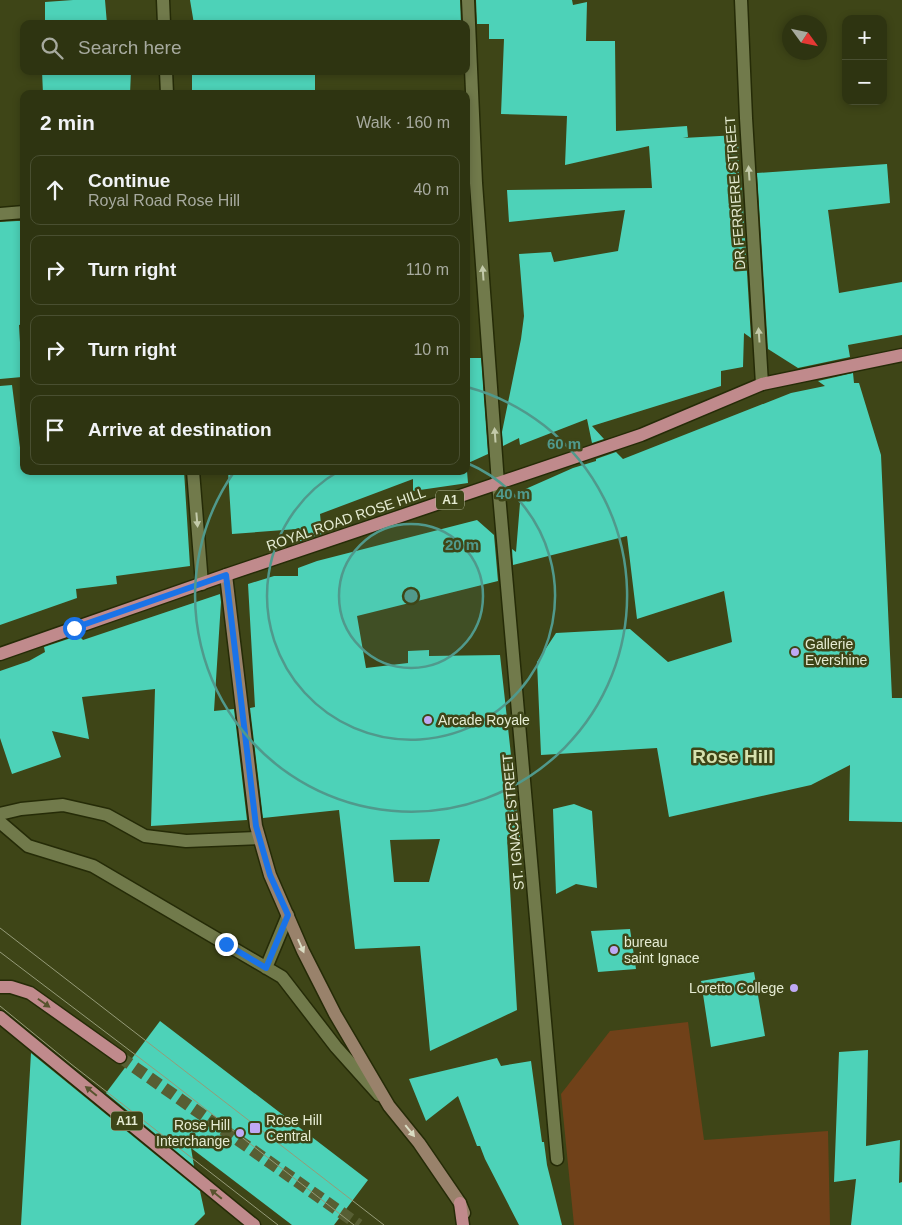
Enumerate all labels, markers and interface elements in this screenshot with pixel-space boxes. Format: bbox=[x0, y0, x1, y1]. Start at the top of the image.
north arrow bbox=[782, 15, 827, 60]
map controls bbox=[842, 15, 887, 105]
button: + bbox=[842, 15, 887, 60]
search box bbox=[20, 20, 470, 75]
icon: search bbox=[38, 34, 66, 62]
text: Search here bbox=[78, 37, 182, 58]
button: − bbox=[842, 60, 887, 105]
text: 2 min bbox=[40, 111, 95, 134]
text: Walk · 160 m bbox=[356, 114, 450, 131]
street label: DR FERRIERE STREET bbox=[722, 115, 748, 270]
one-way arrow bbox=[745, 164, 753, 180]
text: Continue bbox=[88, 170, 170, 191]
icon: ahead bbox=[41, 176, 69, 204]
text: 40 m bbox=[413, 181, 449, 198]
text: Royal Road Rose Hill bbox=[88, 192, 240, 209]
icon: right bbox=[41, 256, 69, 284]
text: Turn right bbox=[88, 259, 176, 280]
text: 110 m bbox=[406, 261, 449, 278]
one-way arrow bbox=[479, 264, 487, 280]
one-way arrow bbox=[755, 327, 763, 343]
icon: right bbox=[41, 336, 69, 364]
text: Turn right bbox=[88, 339, 176, 360]
text: 10 m bbox=[413, 341, 449, 358]
icon: arrive bbox=[41, 416, 69, 444]
text: Arrive at destination bbox=[88, 419, 272, 440]
one-way arrow bbox=[490, 426, 498, 442]
text: 60 m bbox=[547, 435, 581, 452]
street label: ROYAL ROAD ROSE HILL bbox=[264, 484, 428, 554]
text: 40 m bbox=[496, 485, 530, 502]
road number: A1 bbox=[436, 490, 464, 510]
one-way arrow bbox=[193, 512, 201, 528]
text: 20 m bbox=[445, 536, 479, 553]
centre of rings bbox=[402, 587, 420, 605]
route start bbox=[63, 617, 86, 640]
place label: Gallerie Evershine bbox=[805, 636, 867, 668]
marker: Gallerie Evershine bbox=[789, 646, 801, 658]
place label: Arcade Royale bbox=[438, 712, 530, 728]
marker: Arcade Royale bbox=[422, 714, 434, 726]
district label: Rose Hill bbox=[692, 746, 774, 767]
street label: ST. IGNACE STREET bbox=[499, 753, 527, 891]
route end bbox=[215, 933, 238, 956]
place label: bureau saint Ignace bbox=[624, 934, 700, 966]
one-way arrow bbox=[298, 939, 306, 953]
marker: bureau saint Ignace bbox=[608, 944, 620, 956]
place label: Loretto College bbox=[689, 980, 784, 996]
marker: Loretto College bbox=[788, 982, 800, 994]
one-way arrow bbox=[37, 998, 51, 1008]
one-way arrow bbox=[84, 1086, 97, 1097]
road number: A11 bbox=[111, 1112, 143, 1130]
place label: Rose Hill Central bbox=[266, 1112, 322, 1144]
place label: Rose Hill Interchange bbox=[156, 1117, 230, 1149]
marker: Rose Hill Central bbox=[248, 1121, 262, 1135]
one-way arrow bbox=[404, 1124, 415, 1137]
marker: Rose Hill Interchange bbox=[234, 1127, 246, 1139]
one-way arrow bbox=[210, 1189, 223, 1200]

